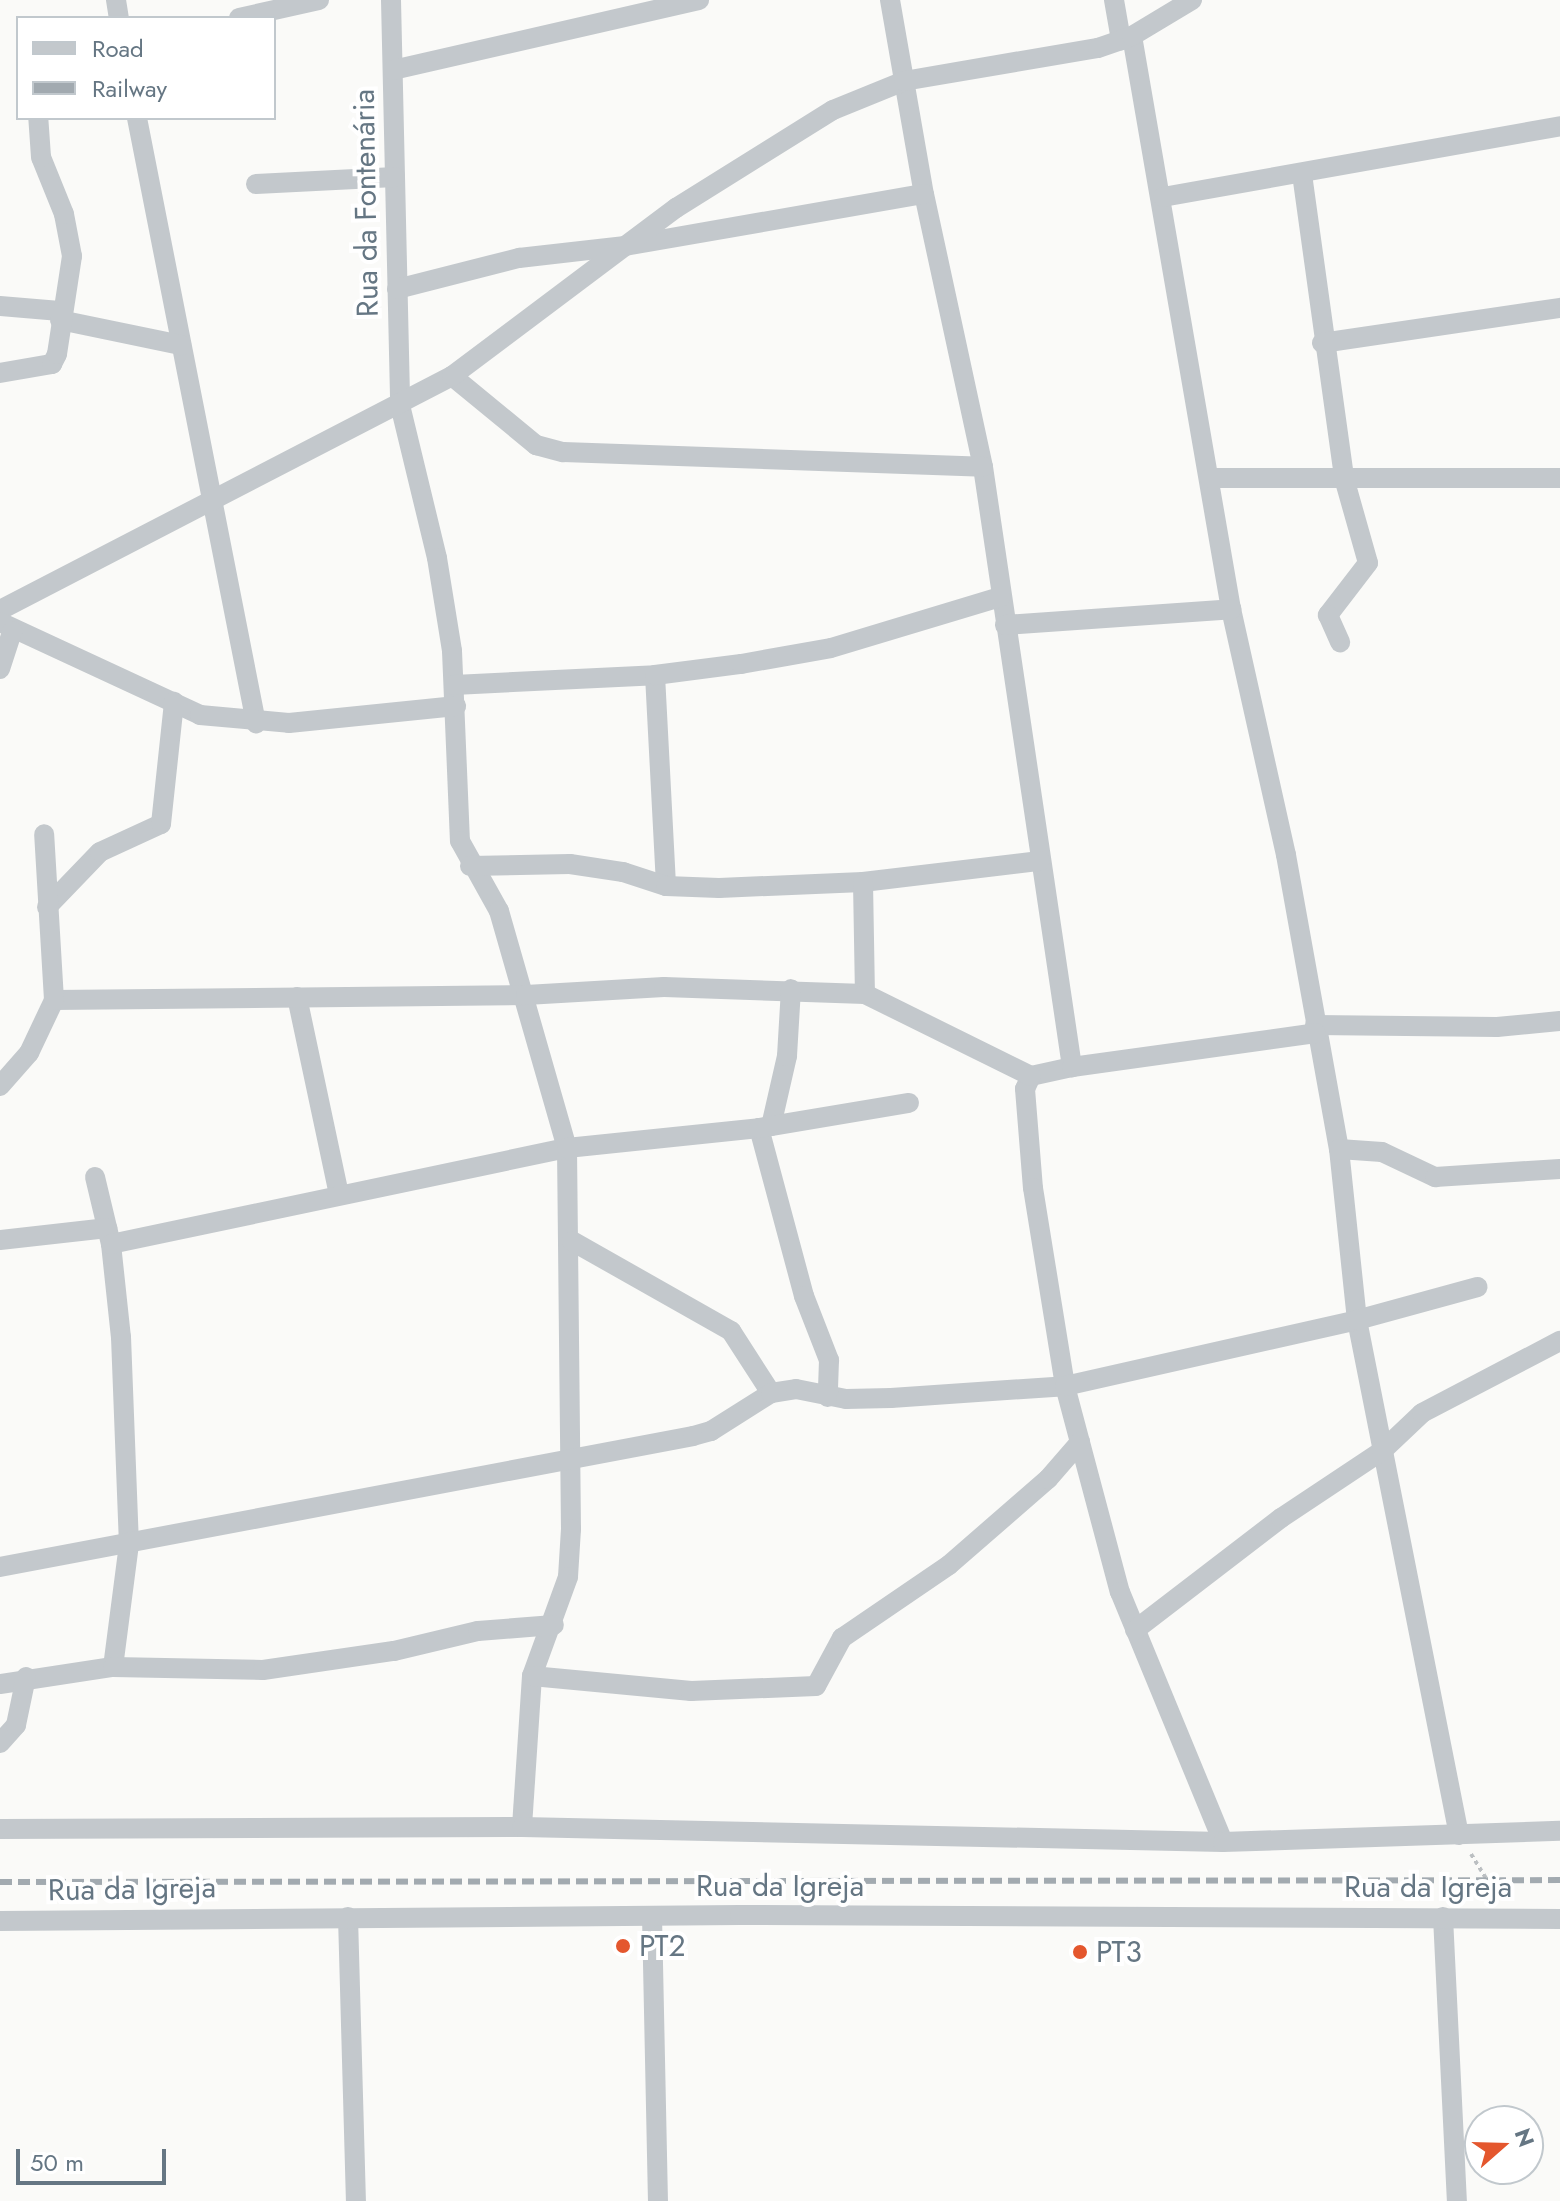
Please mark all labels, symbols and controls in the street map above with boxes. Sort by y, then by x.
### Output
legend [16,16,276,120]
text: Road [92,31,144,66]
text: Railway [92,71,167,106]
street label: Rua da Fontenária [346,89,386,317]
street label: Rua da Igreja [696,1868,864,1904]
street label: Rua da Igreja [1344,1869,1512,1905]
street label: Rua da Igreja [48,1870,216,1908]
place label: PT2 [639,1928,686,1964]
place label: PT3 [1096,1934,1142,1970]
marker: PT2 [614,1937,632,1955]
marker: PT3 [1071,1943,1089,1961]
north arrow [1464,2105,1544,2185]
text: N [1507,2124,1543,2151]
scale bar [20,2133,170,2183]
text: 50 m [30,2145,84,2180]

